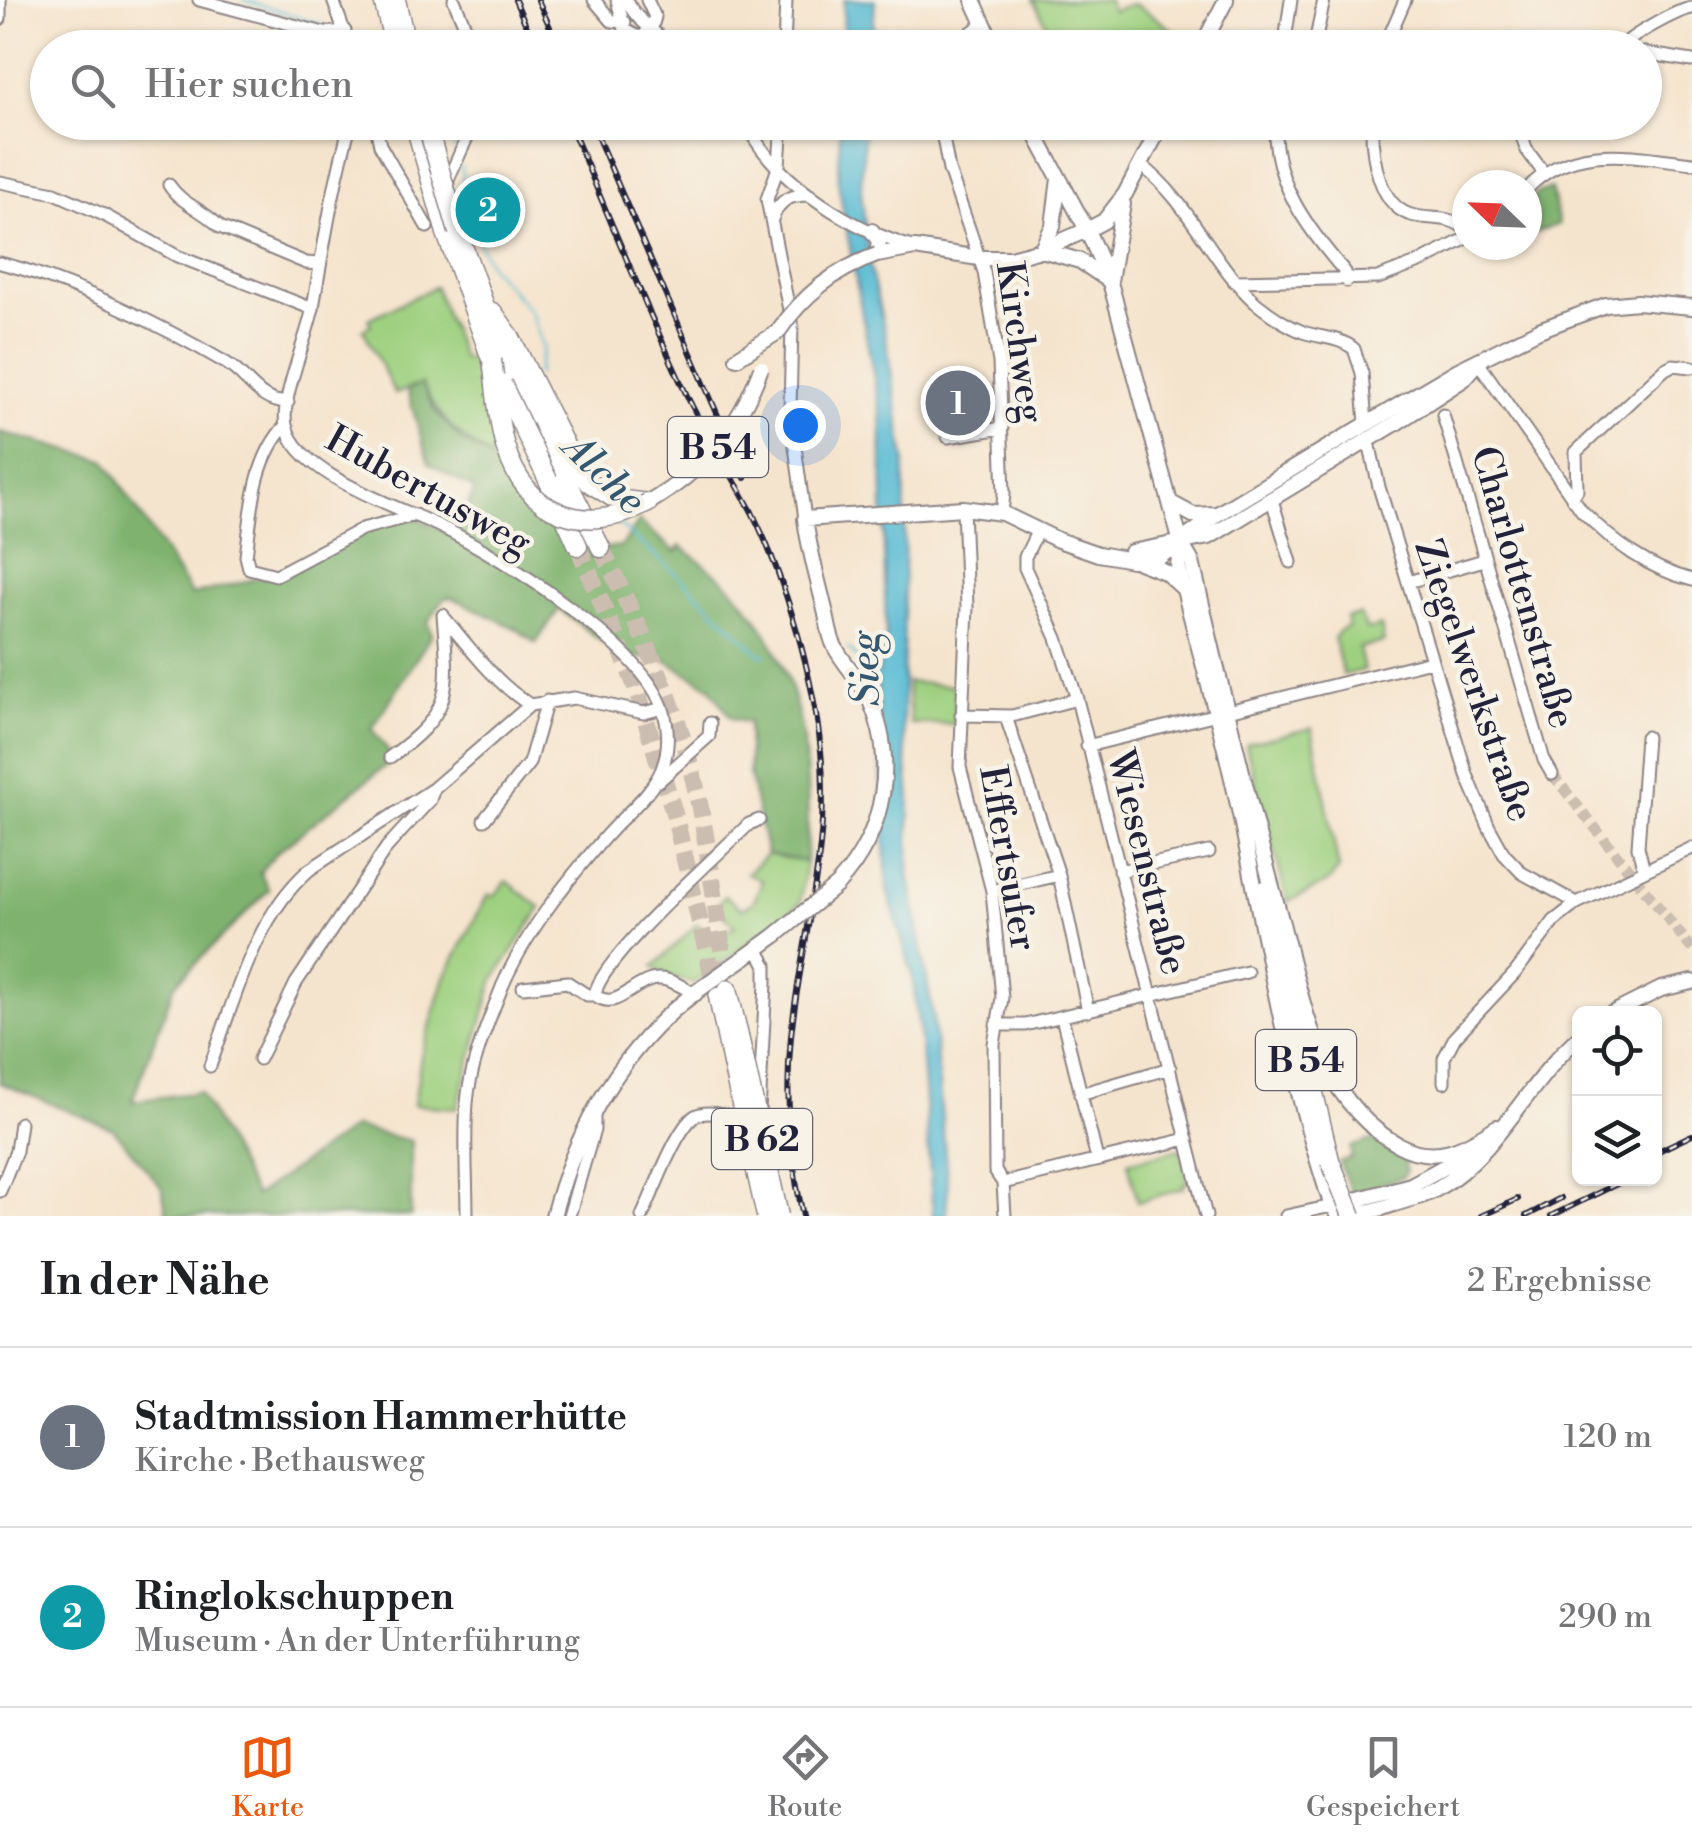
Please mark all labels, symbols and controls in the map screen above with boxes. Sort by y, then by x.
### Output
search box [30,30,1662,140]
icon: search [65,58,120,113]
text: Hier suchen [145,62,353,109]
north arrow [1452,170,1542,260]
pin: 2 [456,172,520,248]
street label: Kirchweg [985,259,1054,426]
pin: 1 [926,366,990,440]
your location [775,400,826,451]
street label: Hubertusweg [317,416,540,567]
road number: B 54 [668,417,768,477]
water label: Alche [549,421,656,526]
street label: Charlottenstraße [1460,441,1585,734]
street label: Ziegelwerkstraße [1403,533,1544,828]
water label: Sieg [840,629,892,707]
street label: Wiesenstraße [1096,744,1197,979]
street label: Effertsufer [968,762,1047,954]
map controls [1572,1006,1662,1186]
button: locate [1572,1006,1662,1096]
road number: B 54 [1256,1030,1356,1090]
button: layers [1572,1096,1662,1186]
road number: B 62 [712,1109,812,1169]
text: In der Nähe [40,1255,270,1308]
text: 2 Ergebnisse [1467,1261,1652,1301]
text: Stadtmission Hammerhütte [135,1394,627,1441]
text: 1 [65,1417,80,1457]
text: 120 m [1563,1417,1652,1457]
text: Kirche · Bethausweg [135,1441,425,1481]
text: Ringlokschuppen [135,1574,454,1621]
text: 2 [62,1597,83,1637]
text: 290 m [1559,1597,1652,1637]
text: Museum · An der Unterführung [135,1621,580,1661]
tab: Karte [232,1730,304,1825]
tab: Route [768,1730,842,1825]
tab: Gespeichert [1306,1730,1460,1825]

